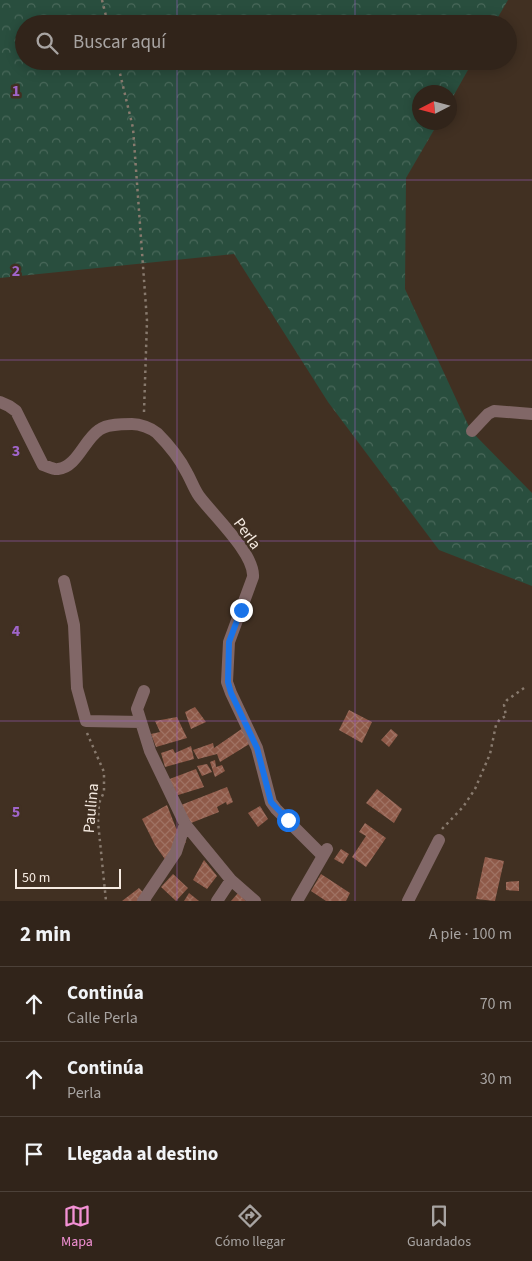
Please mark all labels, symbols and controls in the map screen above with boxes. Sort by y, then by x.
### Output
search box [15,15,517,70]
icon: search [33,29,61,57]
text: Buscar aquí [73,29,166,56]
text: 1 [12,80,20,102]
north arrow [412,85,457,130]
text: 2 [12,260,20,282]
text: 3 [12,440,20,462]
street label: Perla [228,513,266,554]
route end [230,599,253,622]
text: 4 [12,620,21,642]
street label: Paulina [78,782,104,834]
text: 5 [12,801,20,823]
route start [277,809,300,832]
scale bar [15,866,121,889]
text: 50 m [22,868,50,888]
text: 2 min [20,919,71,949]
text: A pie · 100 m [429,923,512,945]
text: Continúa [67,980,144,1007]
icon: ahead [20,990,48,1018]
text: 70 m [480,993,512,1015]
text: Calle Perla [67,1007,138,1029]
text: Continúa [67,1055,144,1082]
icon: ahead [20,1065,48,1093]
text: 30 m [480,1068,512,1090]
text: Perla [67,1082,101,1104]
icon: arrive [20,1140,48,1168]
text: Llegada al destino [67,1141,218,1168]
tab: Mapa [61,1202,93,1252]
tab: Cómo llegar [215,1202,285,1252]
tab: Guardados [407,1202,471,1252]

